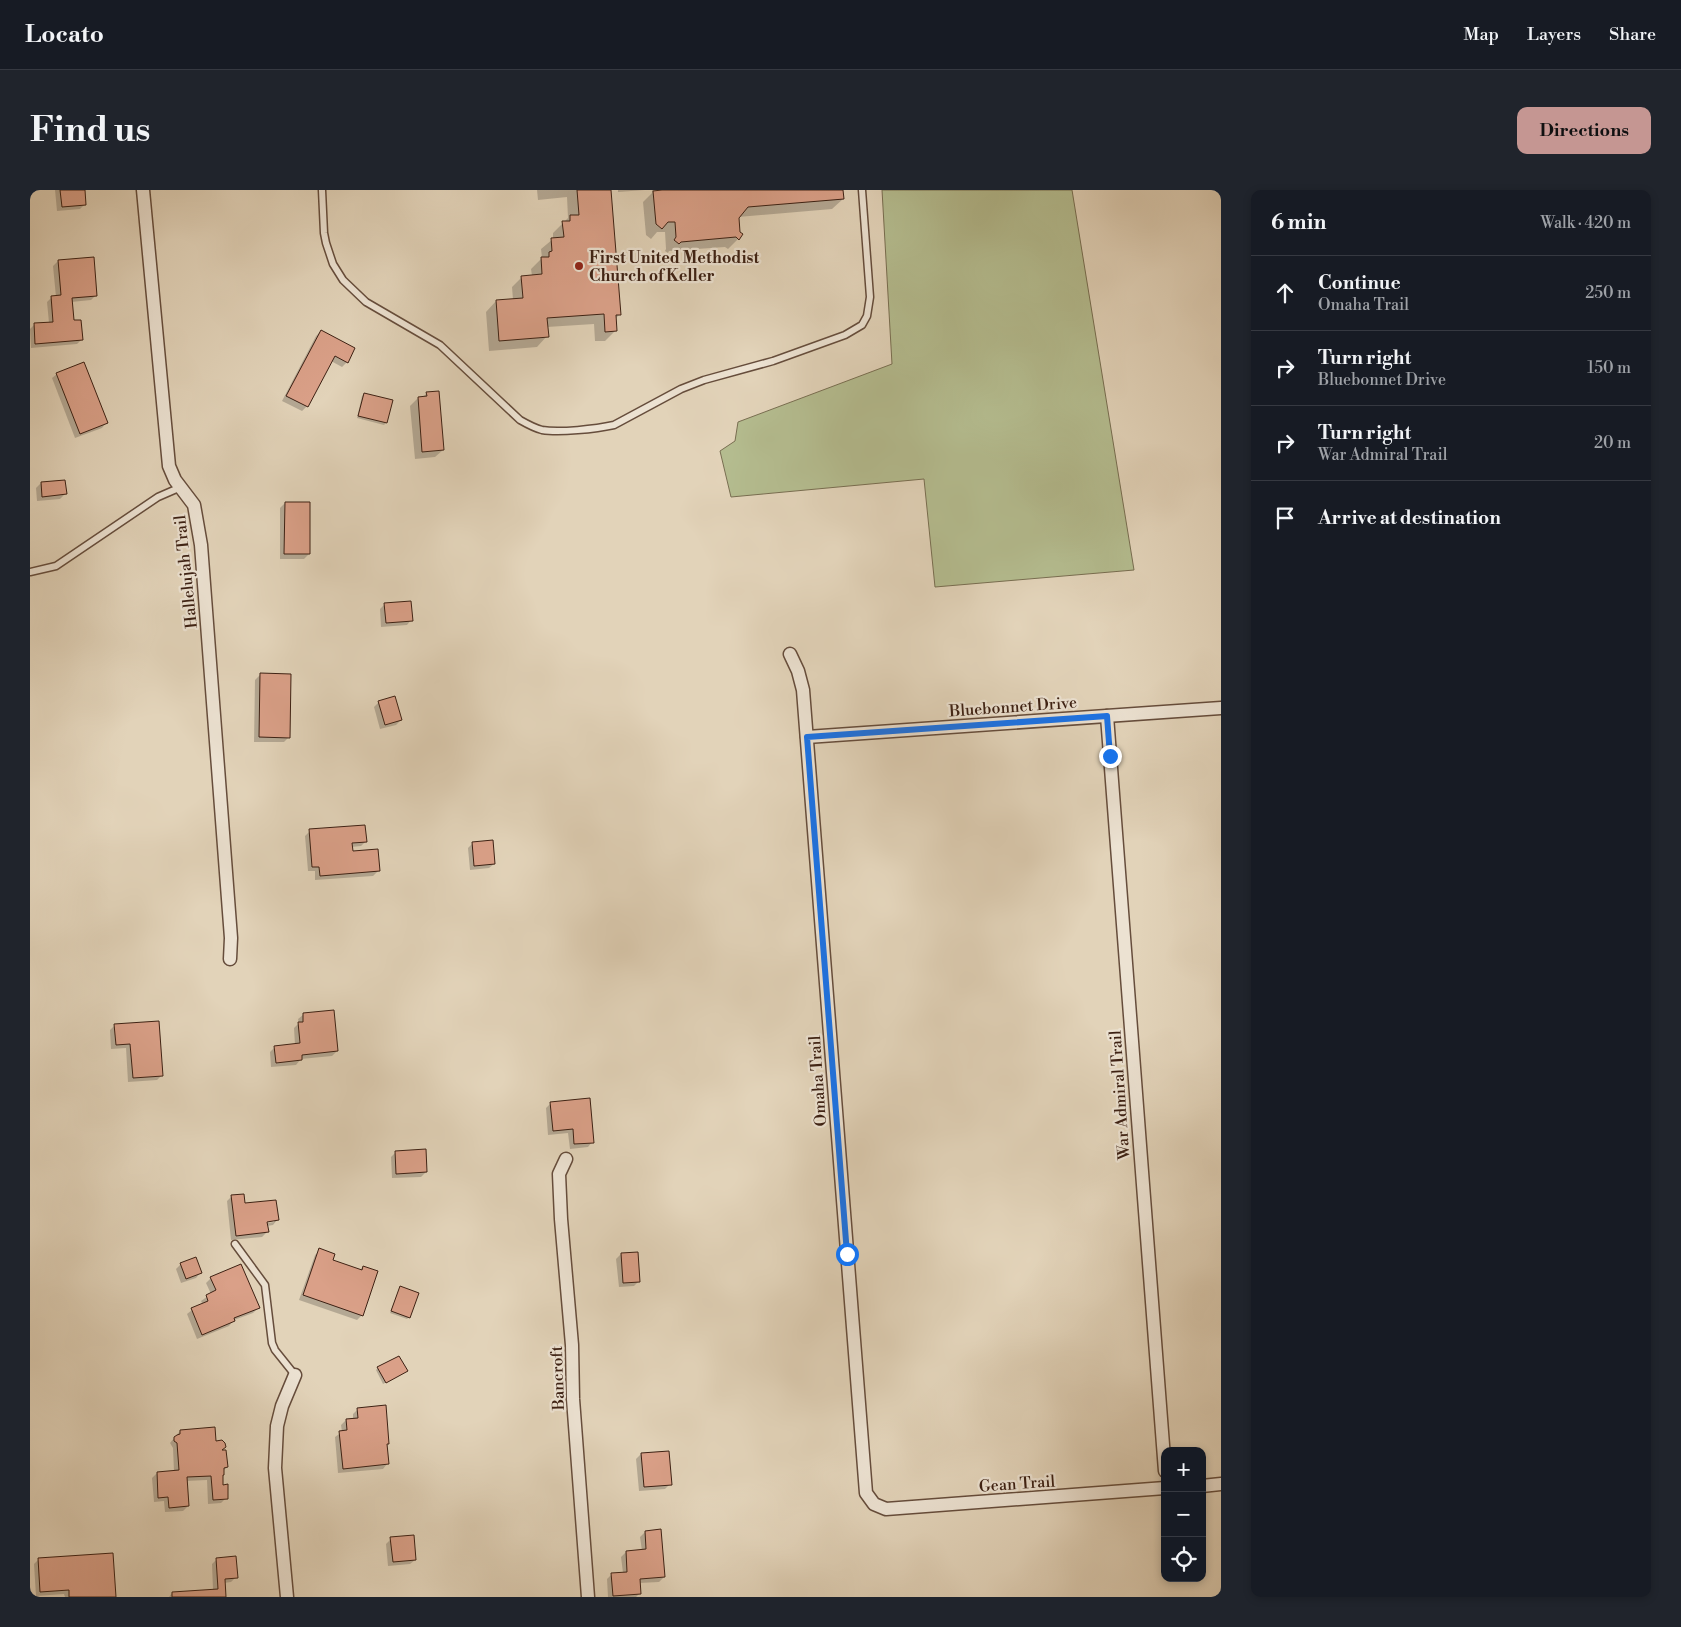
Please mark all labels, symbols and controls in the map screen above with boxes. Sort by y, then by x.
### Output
text: Locato [25,20,104,50]
text: Map [1464,23,1499,46]
text: Layers [1527,23,1581,46]
text: Share [1609,23,1656,46]
button: Directions [1517,107,1651,154]
text: Find us [30,109,150,152]
text: 6 min [1271,210,1326,236]
text: Walk · 420 m [1541,213,1631,233]
place label: First United Methodist Church of Keller [589,248,760,286]
marker: First United Methodist Church of Keller [573,260,585,272]
text: Continue [1318,271,1401,295]
icon: ahead [1271,279,1299,307]
text: 250 m [1585,283,1631,303]
text: Omaha Trail [1318,295,1409,315]
text: Turn right [1318,346,1411,370]
icon: right [1271,354,1299,382]
text: 150 m [1587,358,1631,378]
text: Bluebonnet Drive [1318,370,1446,390]
text: Turn right [1318,421,1411,445]
icon: right [1271,429,1299,457]
text: 20 m [1594,433,1631,453]
text: War Admiral Trail [1318,445,1447,465]
icon: arrive [1271,504,1299,532]
text: Arrive at destination [1318,506,1501,530]
street label: Hallelujah Trail [170,514,202,630]
street label: Bluebonnet Drive [947,693,1078,722]
route end [1099,745,1122,768]
street label: War Admiral Trail [1105,1029,1135,1161]
street label: Omaha Trail [805,1035,831,1127]
route start [836,1243,859,1266]
street label: Bancroft [547,1345,569,1412]
map controls [1161,1447,1206,1582]
button: + [1161,1447,1206,1492]
street label: Gean Trail [978,1471,1056,1497]
button: − [1161,1492,1206,1537]
button: locate [1161,1537,1206,1582]

